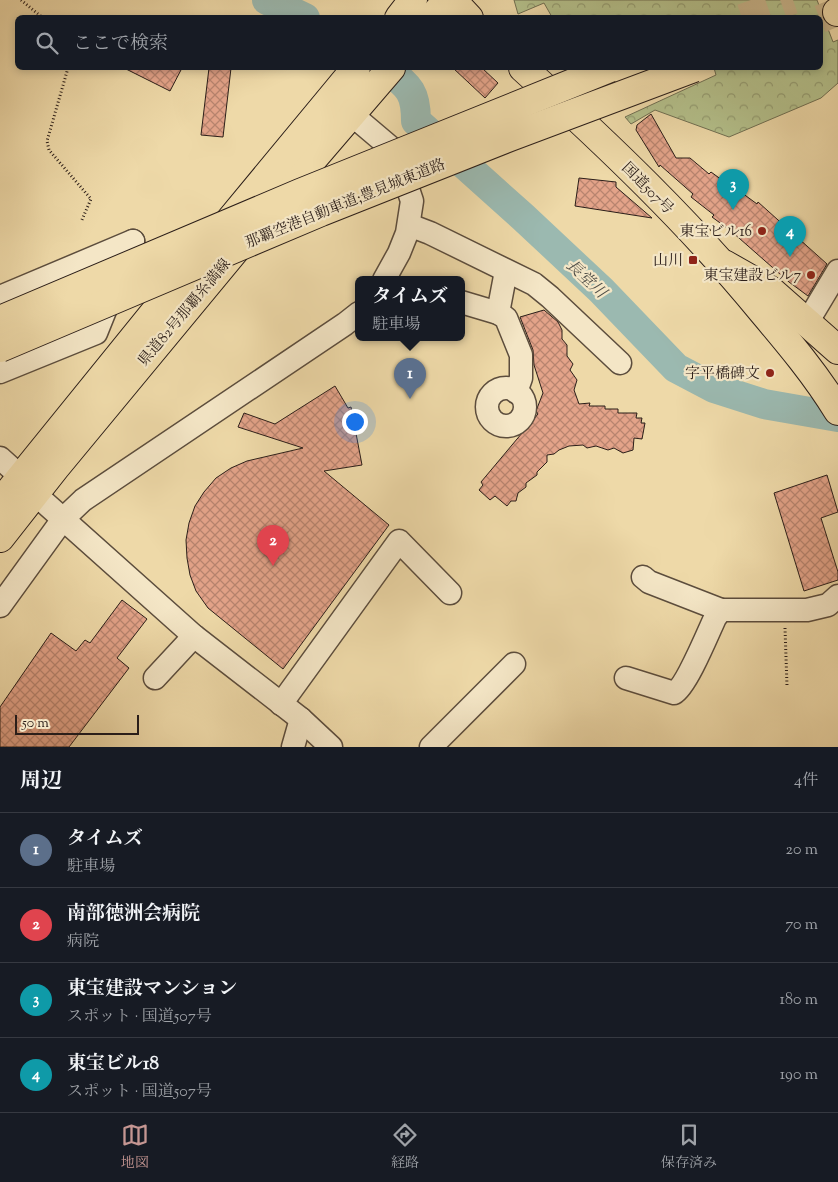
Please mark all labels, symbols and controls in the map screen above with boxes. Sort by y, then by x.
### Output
search box [15,15,823,70]
icon: search [33,29,61,57]
text: ここで検索 [73,31,168,58]
street label: 那覇空港自動車道;豊見城東道路 [242,155,449,254]
street label: 国道507号 [616,158,678,220]
pin: 3 [717,169,749,210]
pin: 4 [774,216,806,257]
place label: 東宝ビル16 [679,222,752,243]
marker: 東宝ビル16 [756,225,768,237]
place label: 山川 [653,251,683,272]
marker: 山川 [687,254,699,266]
street label: 県道82号那覇糸満線 [134,255,236,371]
water label: 長堂川 [560,255,612,306]
place label: 東宝建設ビル7 [703,266,801,287]
marker: 東宝建設ビル7 [805,269,817,281]
popup [355,276,465,341]
text: タイムズ [372,284,448,311]
text: 駐車場 [372,314,420,337]
pin: 1 [394,358,426,399]
place label: 字平橋碑文 [685,364,760,385]
marker: 字平橋碑文 [764,367,776,379]
your location [342,409,368,435]
pin: 2 [257,525,289,566]
scale bar [15,712,139,735]
text: 50 m [22,714,49,734]
text: 周辺 [20,767,62,797]
text: 4件 [794,770,818,793]
text: タイムズ [67,826,143,853]
text: 1 [33,839,39,862]
text: 20 m [785,839,818,862]
text: 駐車場 [67,856,115,879]
text: 南部徳洲会病院 [67,901,200,928]
text: 2 [32,914,40,937]
text: 70 m [785,914,818,937]
text: 病院 [67,931,99,954]
text: 東宝建設マンション [67,976,237,1003]
text: 3 [33,989,39,1012]
text: 180 m [779,989,818,1012]
text: スポット · 国道507号 [67,1006,212,1029]
text: 東宝ビル18 [67,1051,159,1078]
text: 4 [32,1064,40,1087]
text: 190 m [780,1064,818,1087]
text: スポット · 国道507号 [67,1081,212,1104]
tab: 地図 [121,1121,149,1174]
tab: 経路 [391,1121,419,1174]
tab: 保存済み [661,1121,717,1174]

